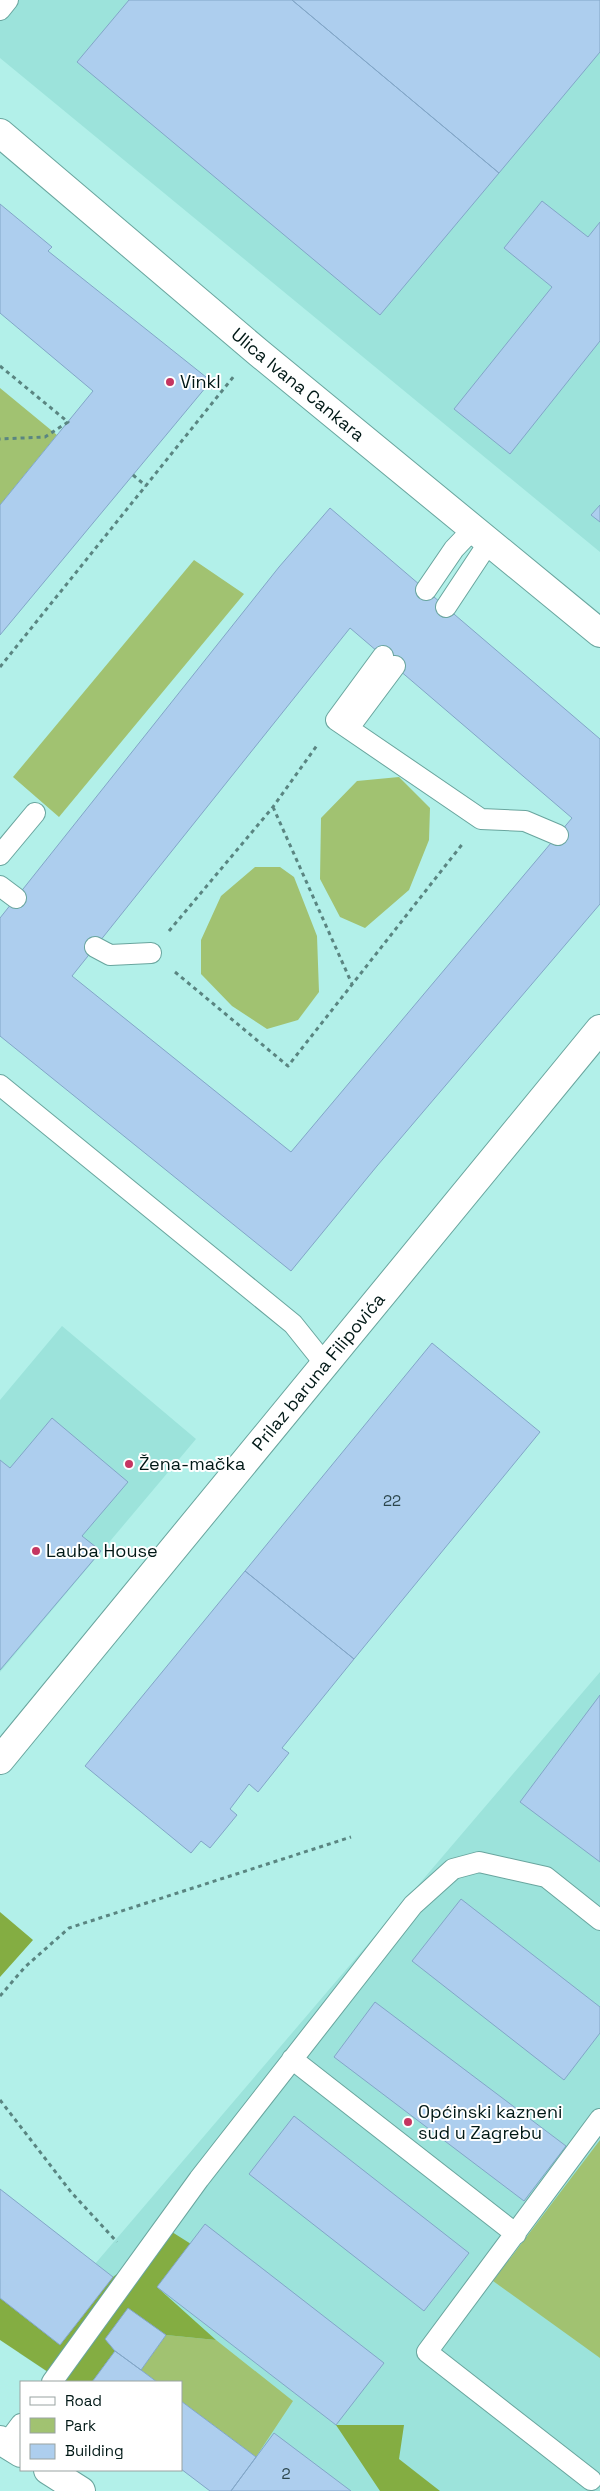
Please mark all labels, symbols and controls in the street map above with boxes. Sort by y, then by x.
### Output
street label: Ulica Ivana Cankara [227,322,370,446]
place label: Vinkl [180,370,221,393]
marker: Vinkl [164,376,176,388]
street label: Prilaz baruna Filipovića [247,1288,390,1455]
place label: Žena-mačka [139,1452,245,1475]
marker: Žena-mačka [123,1458,135,1470]
house number: 22 [383,1491,401,1510]
place label: Lauba House [46,1539,158,1562]
marker: Lauba House [30,1545,42,1557]
place label: Općinski kazneni sud u Zagrebu [418,2100,562,2144]
marker: Općinski kazneni sud u Zagrebu [402,2116,414,2128]
legend [20,2381,182,2471]
text: Road [65,2391,102,2410]
text: Park [65,2416,96,2435]
text: Building [65,2441,124,2460]
house number: 2 [281,2464,291,2483]

